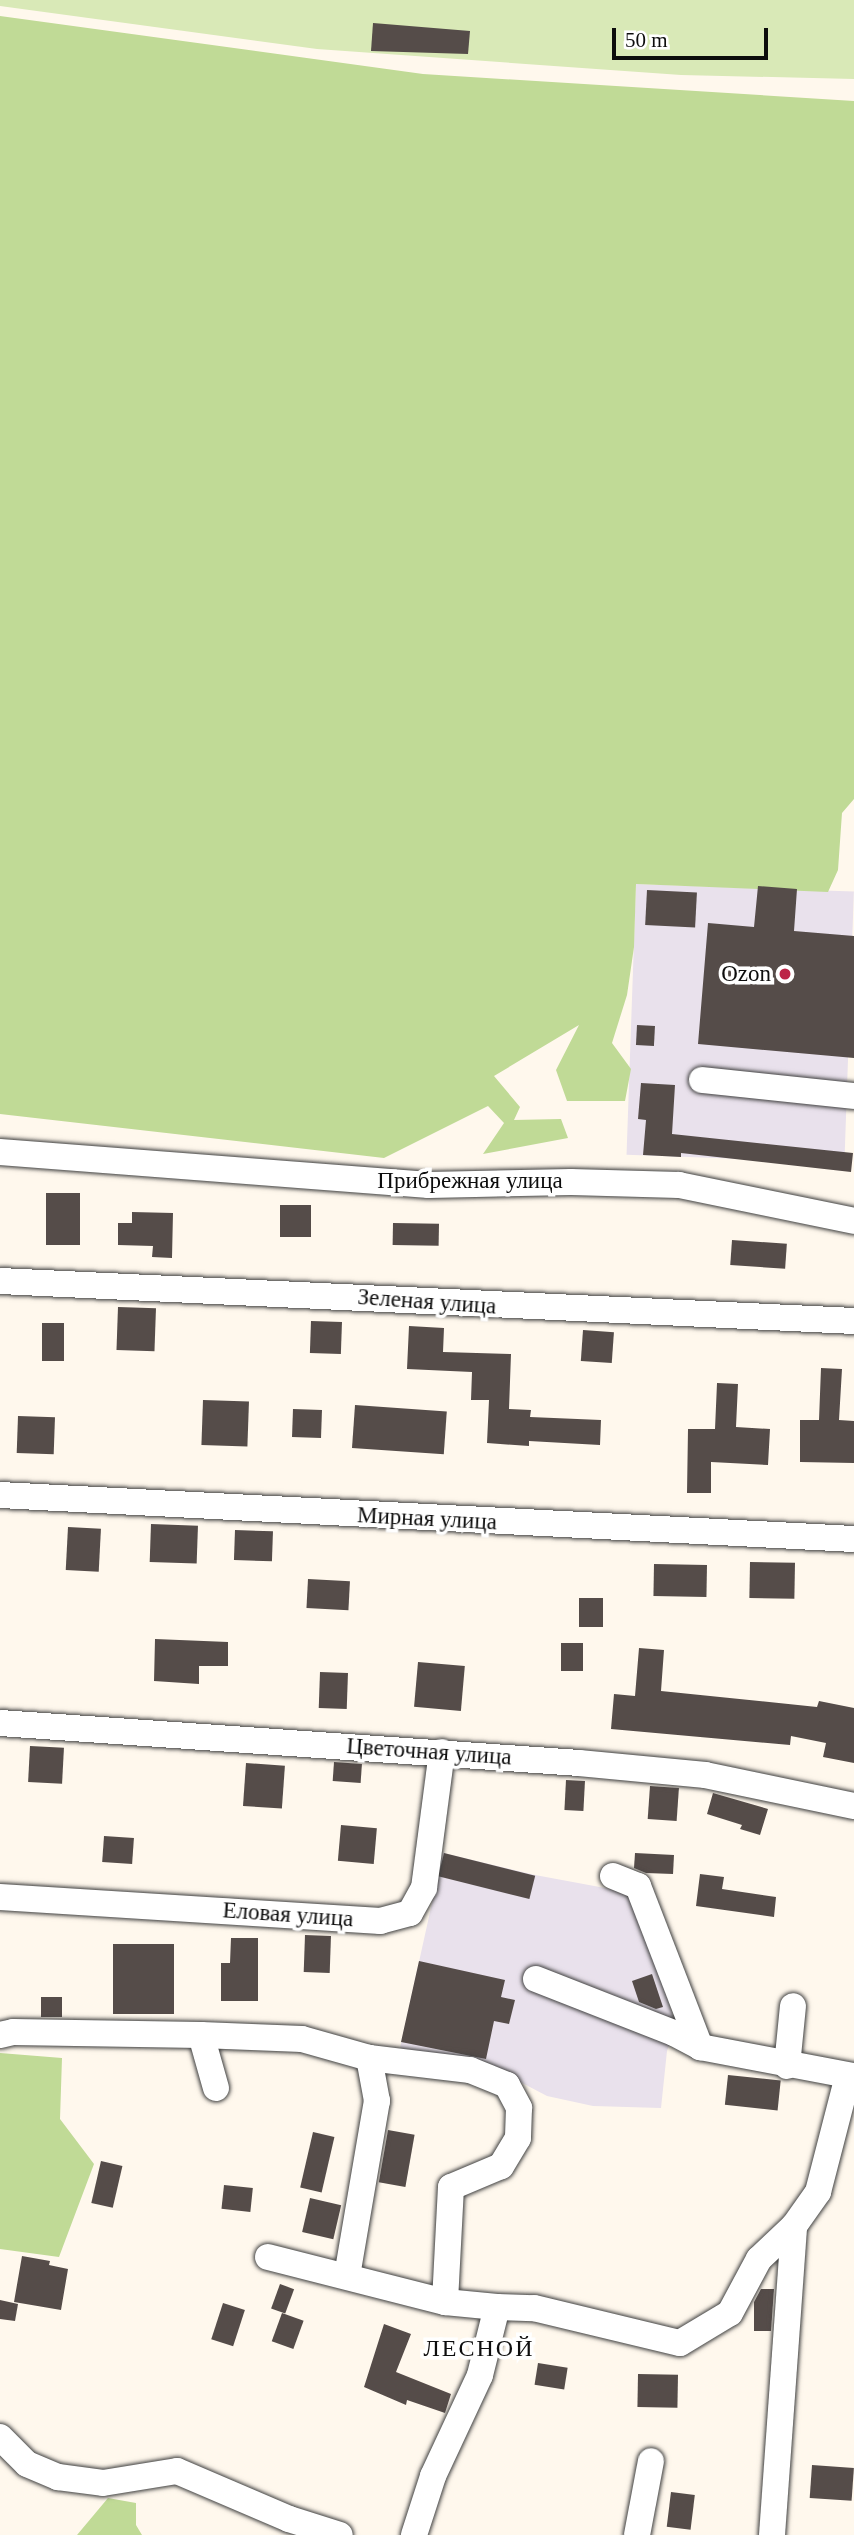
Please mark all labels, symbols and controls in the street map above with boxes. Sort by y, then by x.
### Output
scale bar [616,14,772,58]
text: 50 m [625,28,668,52]
place label: Ozon [721,960,771,988]
marker: Ozon [777,966,793,982]
street label: Прибрежная улица [377,1167,563,1195]
street label: Зеленая улица [357,1283,497,1321]
street label: Мирная улица [356,1502,498,1536]
street label: Цветочная улица [346,1732,512,1772]
street label: Еловая улица [222,1897,354,1933]
district label: ЛЕСНОЙ [424,2335,534,2363]

